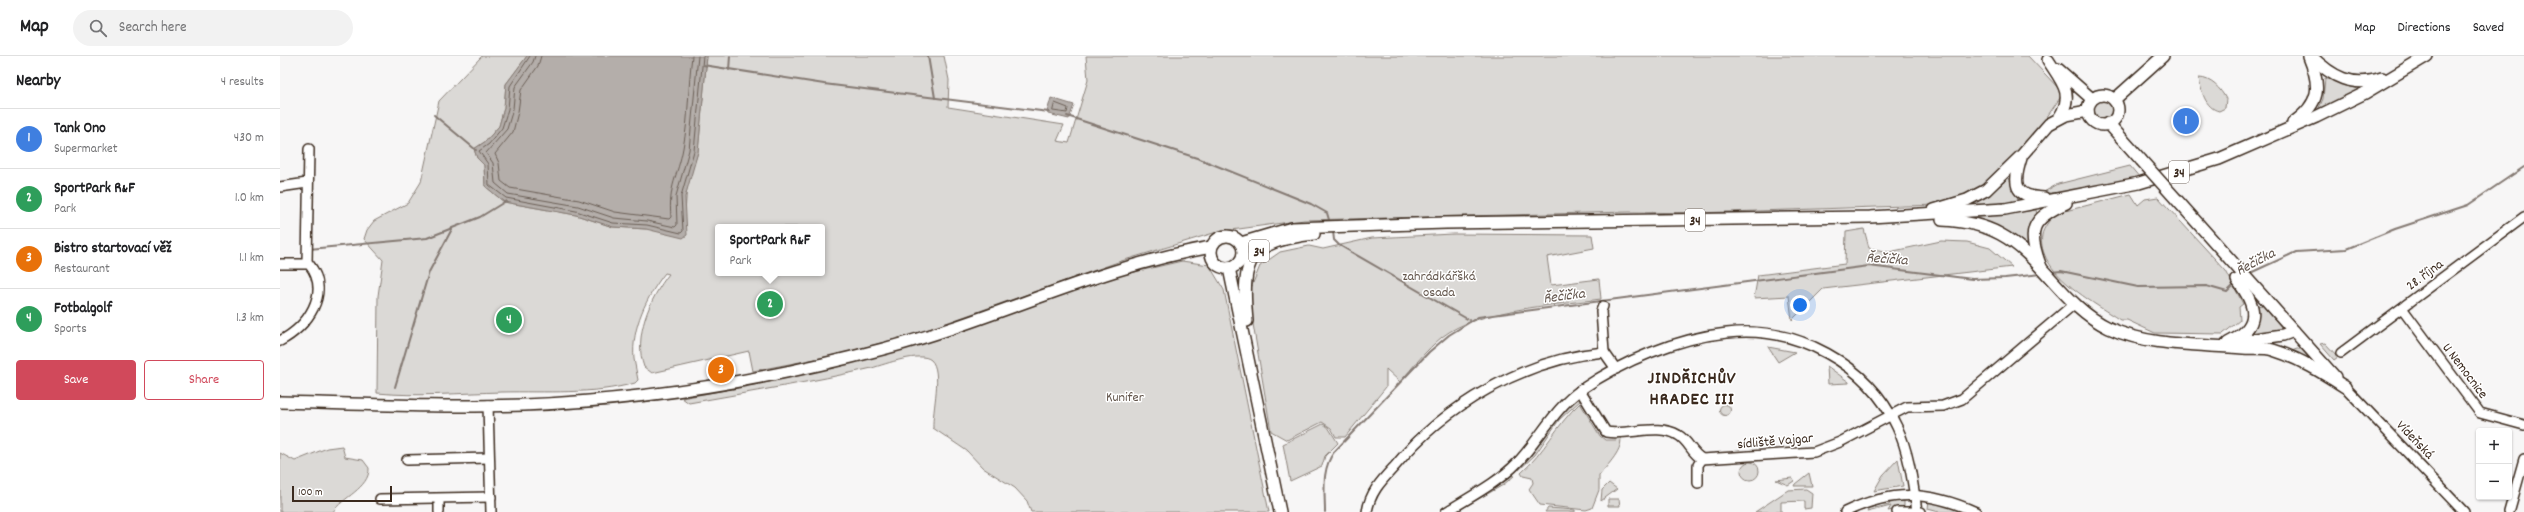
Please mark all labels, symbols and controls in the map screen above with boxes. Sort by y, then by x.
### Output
search box [73,10,353,46]
text: Map [20,14,49,41]
icon: search [87,17,109,39]
text: Search here [119,17,187,39]
text: Map [2354,18,2376,38]
text: Directions [2398,18,2451,38]
text: Saved [2473,18,2504,38]
text: Nearby [16,70,60,94]
text: 4 results [221,73,264,92]
pin: 1 [2173,106,2199,136]
text: Tank Ono [54,118,106,140]
text: 1 [28,129,30,148]
text: 430 m [234,129,264,148]
text: Supermarket [54,140,118,159]
road number: 34 [2169,161,2189,183]
text: SportPark R&F [54,178,135,200]
text: 2 [26,189,32,208]
text: 1.0 km [235,189,264,208]
text: Park [54,200,76,219]
road number: 34 [1685,209,1705,231]
popup [715,224,825,276]
text: SportPark R&F [730,230,810,252]
text: Bistro startovací věž [54,238,171,260]
road number: 34 [1249,240,1269,262]
water label: Řečička [2232,243,2280,282]
water label: Řečička [1865,248,1909,272]
text: 3 [26,249,32,268]
text: 1.1 km [239,249,264,268]
text: Park [730,252,752,271]
street label: 28. října [2403,255,2448,296]
text: Restaurant [54,260,110,279]
park label: zahrádkářšká osada [1402,267,1476,303]
water label: Řečička [1542,283,1587,310]
pin: 2 [757,289,783,319]
your location [1790,295,1810,315]
text: Fotbalgolf [54,298,112,320]
pin: 4 [496,305,522,335]
text: 4 [26,309,32,328]
text: 1.3 km [236,309,264,328]
text: Sports [54,320,87,339]
street label: U Nemocnice [2437,339,2492,403]
pin: 3 [708,355,734,385]
button: Save [16,360,136,400]
button: Share [144,360,264,400]
district label: JINDŘICHŮV HRADEC III [1647,367,1737,413]
park label: Kunifer [1106,388,1145,408]
street label: Vídeňská [2391,416,2438,464]
map controls [2476,428,2512,500]
button: + [2476,428,2512,464]
street label: sídliště Vajgar [1736,429,1815,455]
button: − [2476,464,2512,500]
scale bar [292,484,392,503]
text: 100 m [298,485,322,501]

